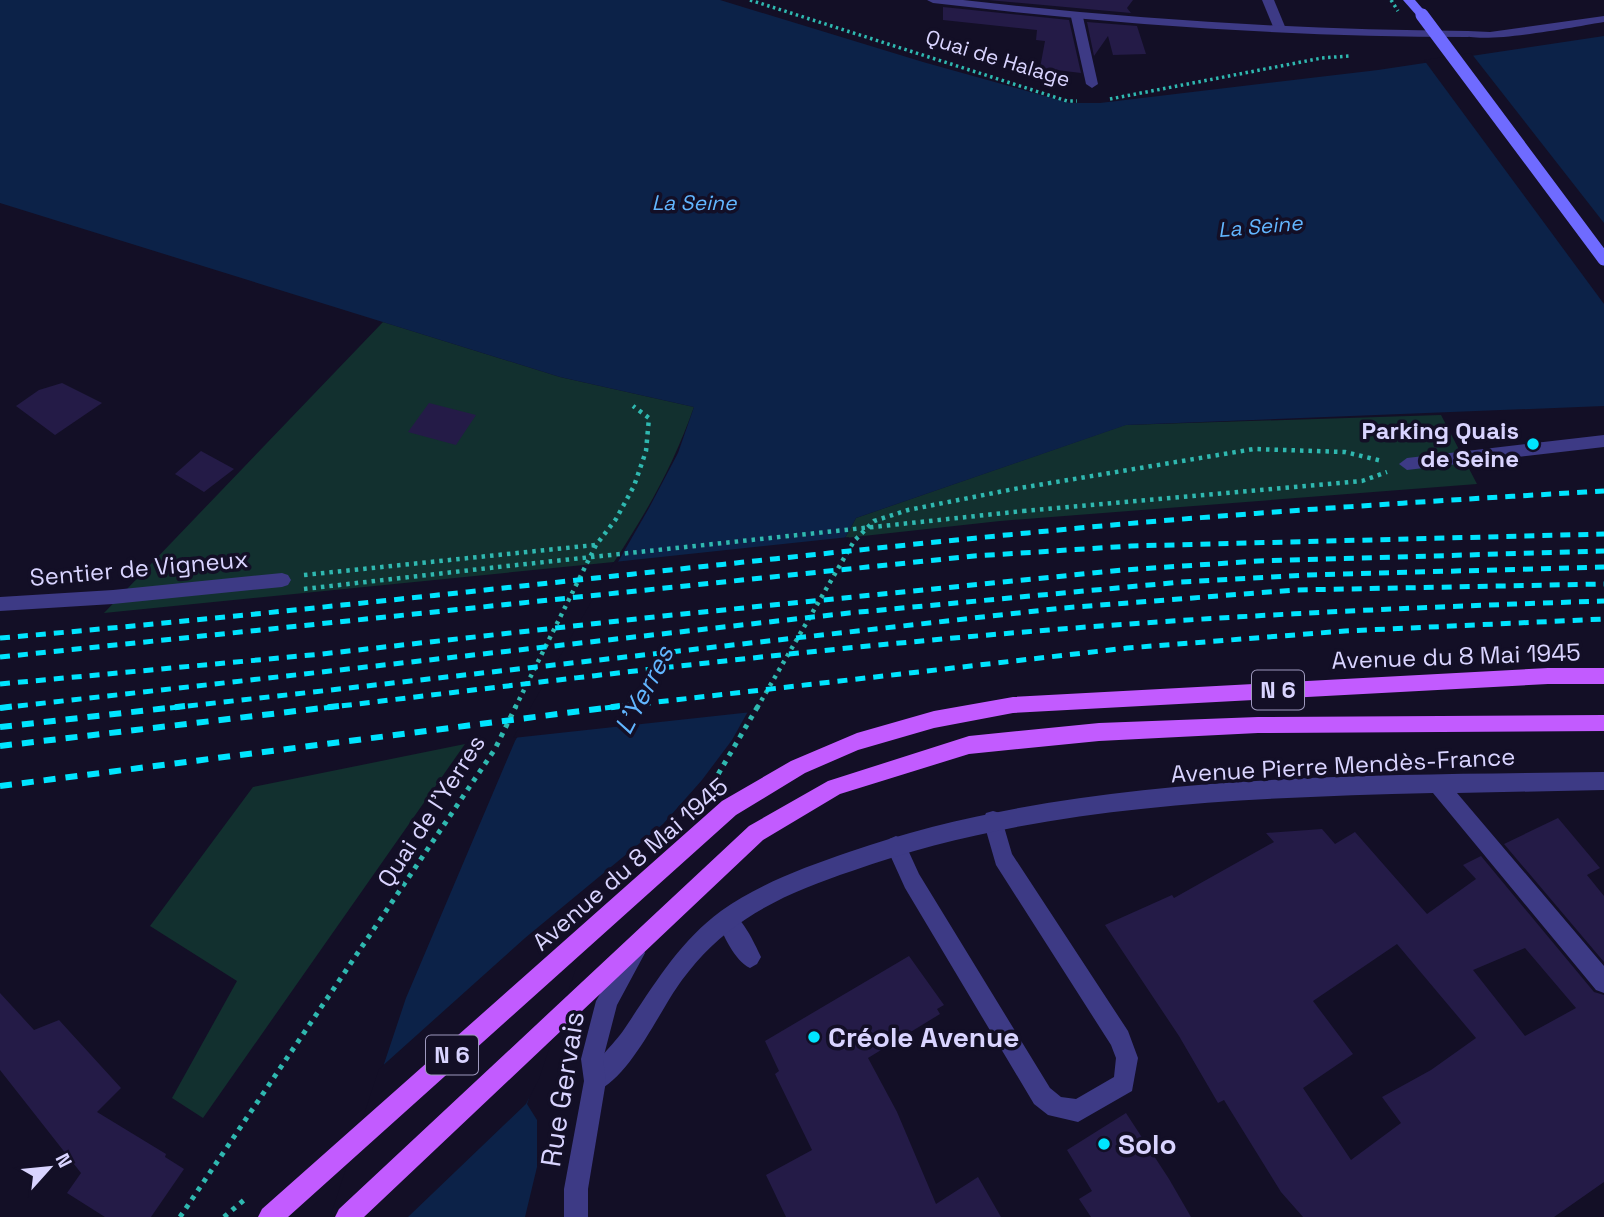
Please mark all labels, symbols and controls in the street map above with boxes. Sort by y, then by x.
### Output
street label: Quai de Halage [923,23,1073,93]
water label: La Seine [652,189,738,216]
water label: La Seine [1217,209,1305,243]
place label: Parking Quais de Seine [1361,415,1519,474]
marker: Parking Quais de Seine [1525,436,1541,452]
street label: Sentier de Vigneux [28,543,250,593]
street label: Avenue du 8 Mai 1945 [1331,636,1581,676]
water label: L'Yerres [607,639,682,740]
road number: N 6 [1252,670,1304,710]
street label: Quai de l'Yerres [370,729,492,893]
street label: Avenue Pierre Mendès-France [1170,740,1516,790]
street label: Avenue du 8 Mai 1945 [526,771,734,957]
street label: Rue Gervais [532,1009,592,1169]
place label: Créole Avenue [828,1019,1019,1055]
marker: Créole Avenue [806,1029,822,1045]
road number: N 6 [426,1036,478,1074]
place label: Solo [1118,1126,1177,1162]
north arrow [14,1133,84,1203]
marker: Solo [1096,1136,1112,1152]
text: N [50,1149,78,1172]

